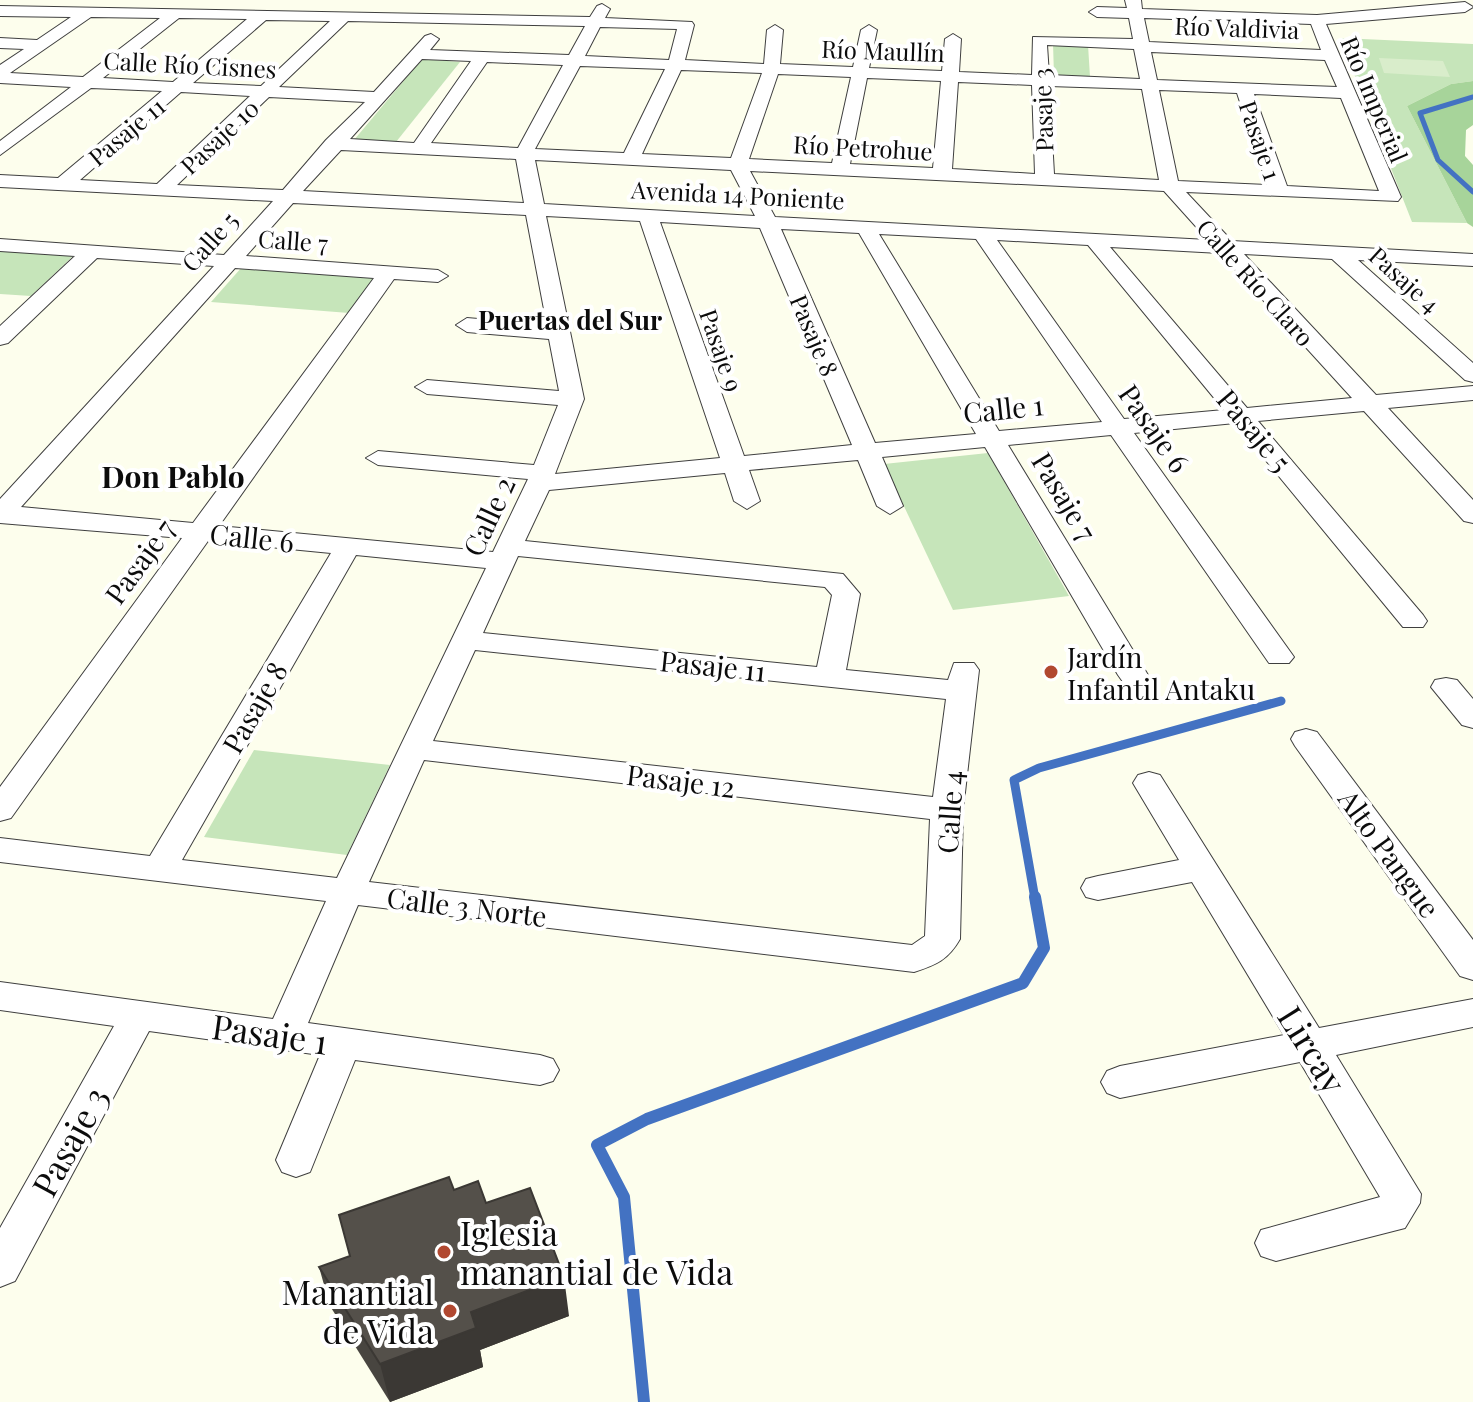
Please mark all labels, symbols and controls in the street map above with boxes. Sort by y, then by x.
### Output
street label: Río Valdivia [1174,9,1300,45]
street label: Río Imperial [1334,31,1416,167]
street label: Río Maullín [821,32,945,68]
street label: Calle Río Cisnes [103,43,277,85]
street label: Pasaje 3 [1025,68,1059,152]
street label: Pasaje 11 [81,89,171,172]
street label: Pasaje 10 [173,91,265,181]
street label: Pasaje 1 [1233,96,1289,184]
street label: Río Petrohue [793,127,933,167]
street label: Avenida 14 Poniente [629,172,846,216]
street label: Calle 5 [174,204,244,278]
street label: Calle Río Claro [1190,212,1322,352]
street label: Calle 7 [257,222,329,258]
street label: Pasaje 4 [1363,239,1447,319]
street label: Pasaje 8 [784,289,846,381]
district label: Puertas del Sur [478,302,662,337]
street label: Pasaje 9 [693,304,751,396]
street label: Pasaje 6 [1111,377,1199,479]
street label: Pasaje 5 [1210,381,1300,479]
street label: Calle 1 [961,385,1045,431]
street label: Pasaje 7 [1024,445,1106,547]
district label: Don Pablo [101,456,245,496]
street label: Calle 2 [454,470,522,562]
street label: Pasaje 7 [96,511,183,611]
street label: Calle 6 [208,514,296,560]
place label: Jardín Infantil Antaku [1066,638,1255,707]
street label: Pasaje 11 [658,641,768,689]
street label: Pasaje 8 [213,655,295,759]
marker: Jardín Infantil Antaku [1042,663,1060,681]
street label: Pasaje 12 [625,755,737,805]
street label: Calle 4 [928,769,970,855]
street label: Alto Pangue [1330,781,1449,924]
street label: Calle 3 Norte [385,878,549,934]
street label: Lircay [1268,997,1358,1101]
street label: Pasaje 1 [209,1002,331,1064]
street label: Pasaje 3 [20,1078,118,1204]
place label: Iglesia manantial de Vida [460,1209,733,1294]
marker: Iglesia manantial de Vida [435,1243,453,1261]
place label: Manantial de Vida [281,1268,434,1353]
marker: Manantial de Vida [441,1302,459,1320]

